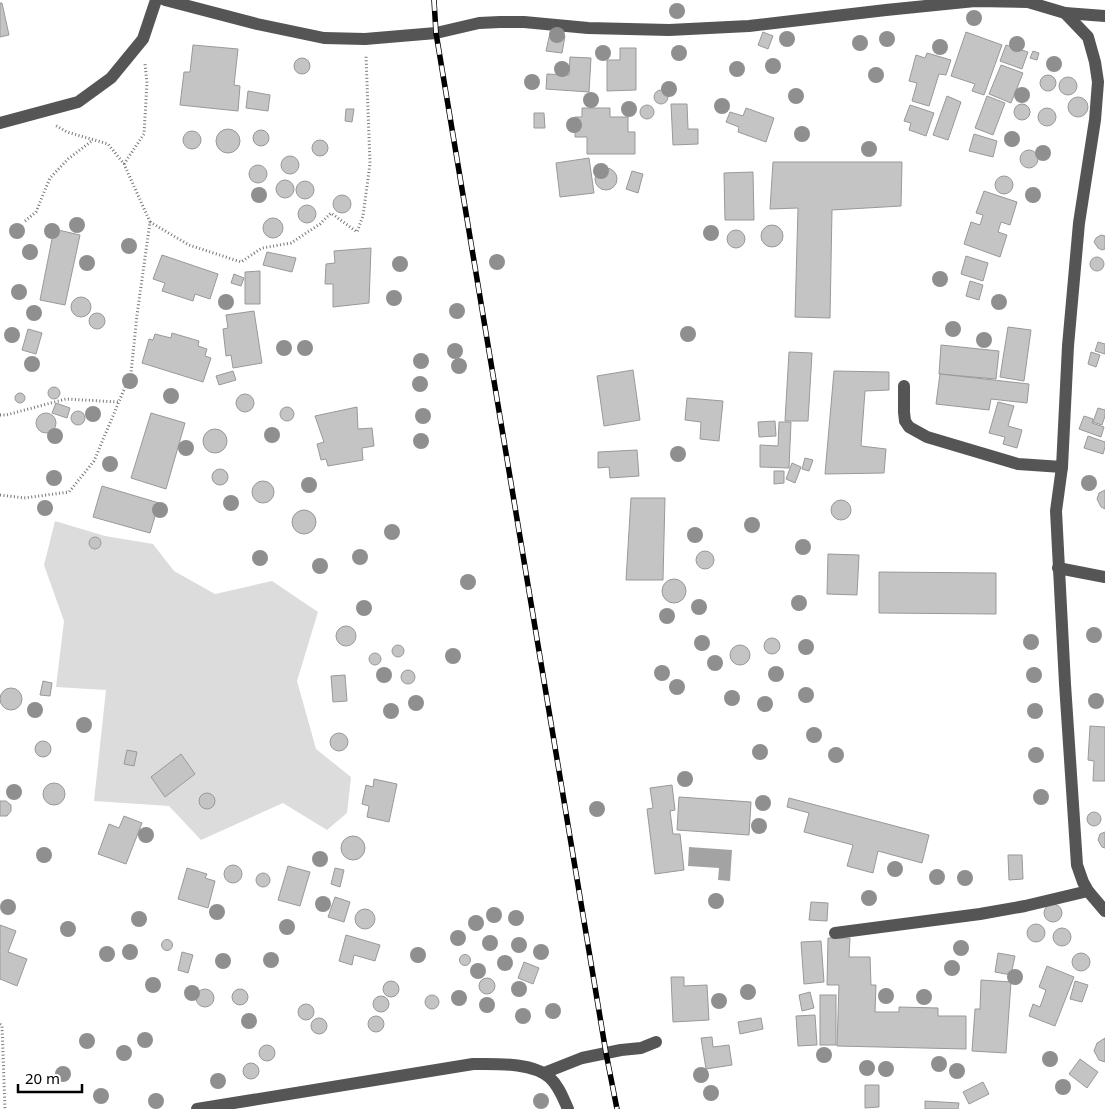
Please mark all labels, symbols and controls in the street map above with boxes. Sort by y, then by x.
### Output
scale bar [18,1062,81,1094]
text: 20 m [25,1068,60,1088]

